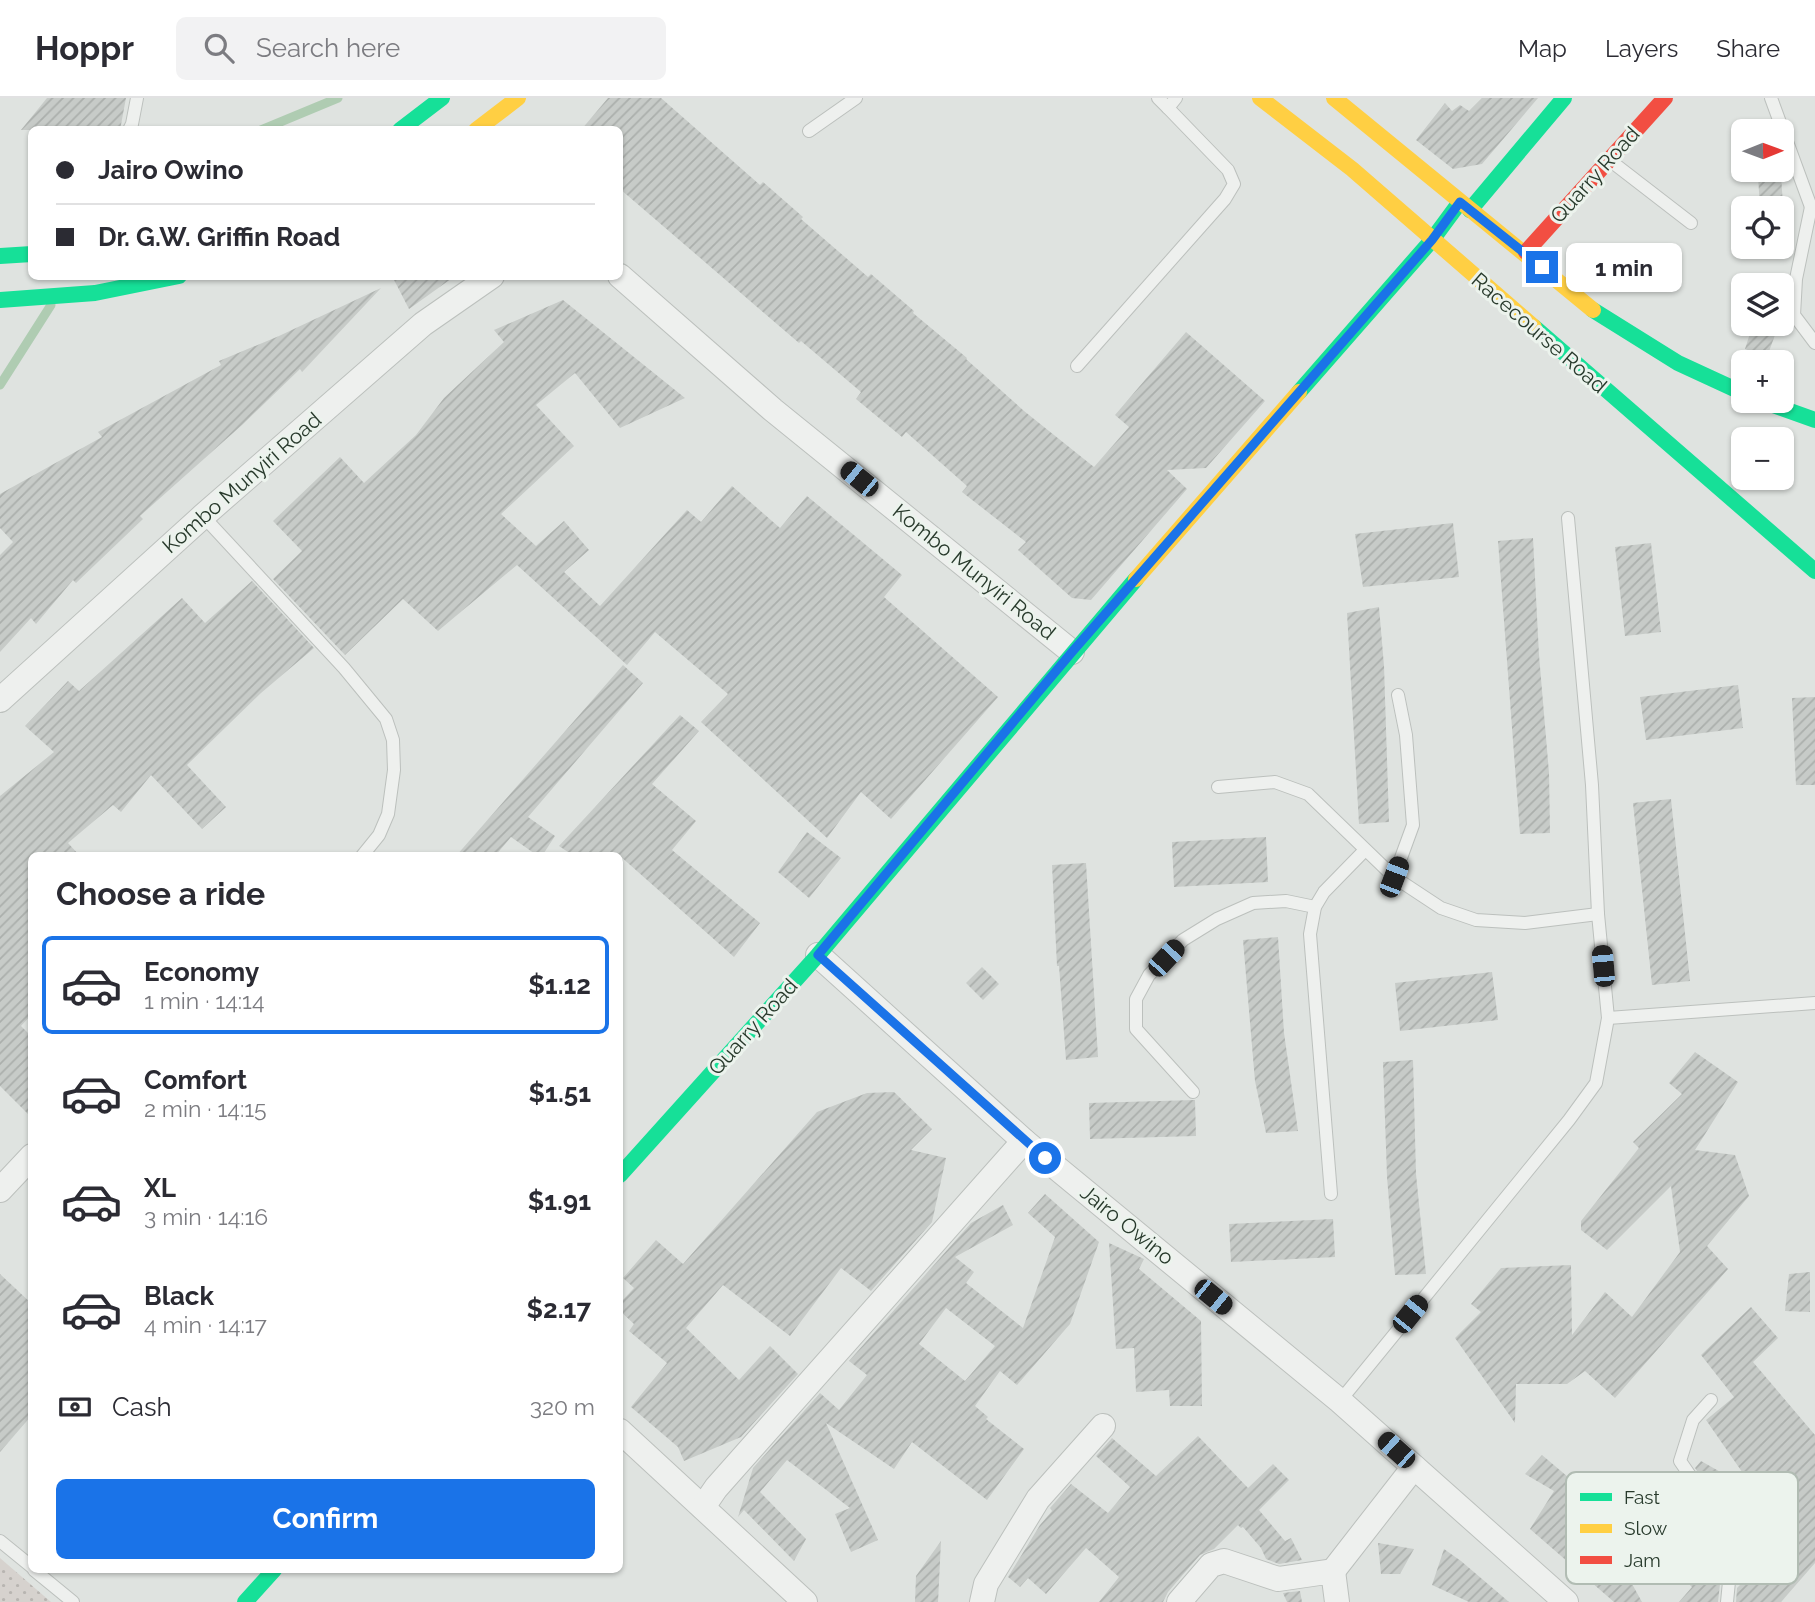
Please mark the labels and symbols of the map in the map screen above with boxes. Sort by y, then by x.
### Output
north arrow [1731,119,1794,182]
street label: Quarry Road [1545,121,1644,228]
callout: 1 min [1566,242,1682,292]
route end [1526,251,1558,283]
street label: Racecourse Road [1467,267,1612,398]
street label: Kombo Munyiri Road [157,407,326,558]
car [837,458,882,500]
street label: Kombo Munyiri Road [888,498,1061,645]
car [1377,854,1412,900]
car [1144,935,1189,981]
car [1591,944,1616,988]
street label: Quarry Road [703,973,802,1080]
route start [1029,1142,1061,1174]
street label: Jairo Owino [1076,1179,1179,1270]
car [1191,1276,1236,1318]
car [1389,1291,1432,1337]
car [1374,1428,1419,1472]
legend [1566,1472,1798,1584]
text: Fast [1624,1486,1660,1508]
text: Slow [1624,1517,1668,1539]
text: Jam [1624,1549,1661,1571]

